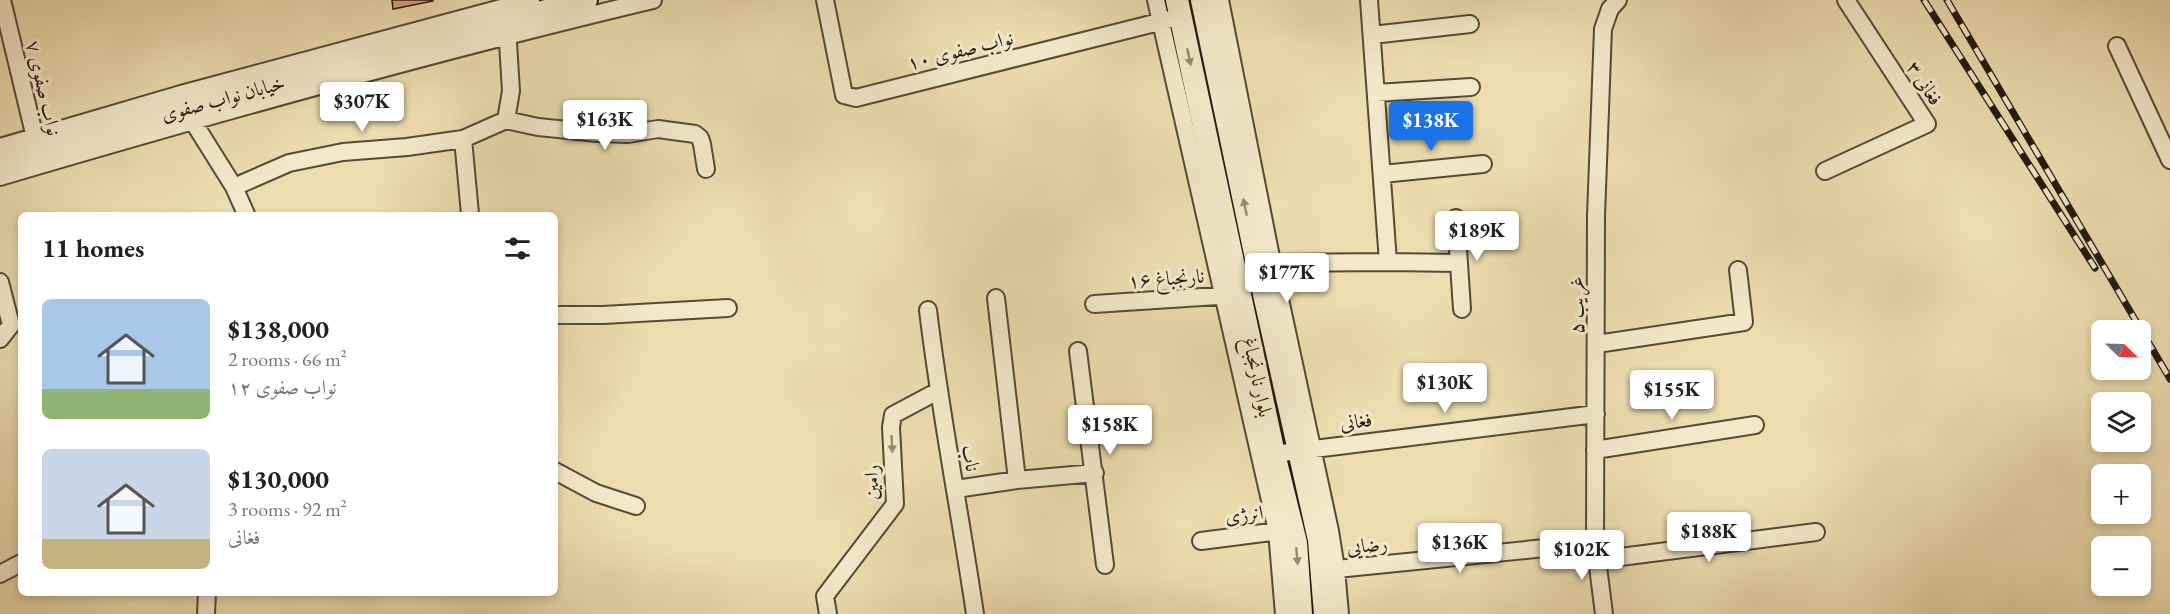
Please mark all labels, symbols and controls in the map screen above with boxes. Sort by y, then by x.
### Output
street label: نواب صفوی ۱۰ [904,24,1016,76]
street label: نواب صفوی ۷ [20,38,68,138]
one-way arrow [1185,48,1194,67]
street label: فغانی ۳ [1901,56,1949,110]
street label: خیابان نواب صفوی [158,69,288,127]
pin: $307K [320,82,404,133]
text: $307K [334,88,390,114]
pin: $163K [563,100,647,151]
pin: $138K [1389,101,1473,152]
text: $163K [577,106,633,132]
text: $138K [1403,107,1459,133]
one-way arrow [1240,197,1249,216]
pin: $189K [1435,211,1519,262]
text: $189K [1449,217,1505,243]
text: 11 homes [42,231,144,265]
icon: filters [501,232,534,265]
pin: $177K [1245,253,1329,304]
text: $177K [1259,259,1315,285]
street label: نارنجباغ ۱۶ [1127,262,1206,299]
street label: غریب ۵ [1563,276,1590,334]
text: $138,000 [228,312,329,346]
north arrow [2091,320,2151,380]
map controls [2091,320,2151,596]
icon: home [90,323,162,395]
street label: بلوار نارنجباغ [1232,335,1279,420]
text: 2 rooms · 66 m² [228,346,347,372]
pin: $130K [1403,363,1487,414]
text: $130K [1417,369,1473,395]
pin: $155K [1630,370,1714,421]
text: نواب صفوی ۱۲ [228,374,337,400]
text: $155K [1644,376,1700,402]
button: layers [2091,392,2151,452]
pin: $158K [1068,405,1152,456]
street label: فغانی [1338,406,1374,436]
text: $158K [1082,411,1138,437]
one-way arrow [887,435,896,454]
street label: ناب [956,442,986,474]
text: $130,000 [228,462,329,496]
street label: رامین [858,464,884,500]
button: + [2091,464,2151,524]
icon: home [90,473,162,545]
text: 3 rooms · 92 m² [228,496,347,522]
street label: انرژی [1223,499,1265,529]
pin: $188K [1667,512,1751,563]
text: $188K [1681,518,1737,544]
pin: $136K [1418,523,1502,574]
text: فغانی [228,524,260,550]
text: $136K [1432,529,1488,555]
street label: رضایی [1345,530,1389,561]
pin: $102K [1540,530,1624,581]
text: $102K [1554,536,1610,562]
button: − [2091,536,2151,596]
one-way arrow [1292,546,1301,565]

